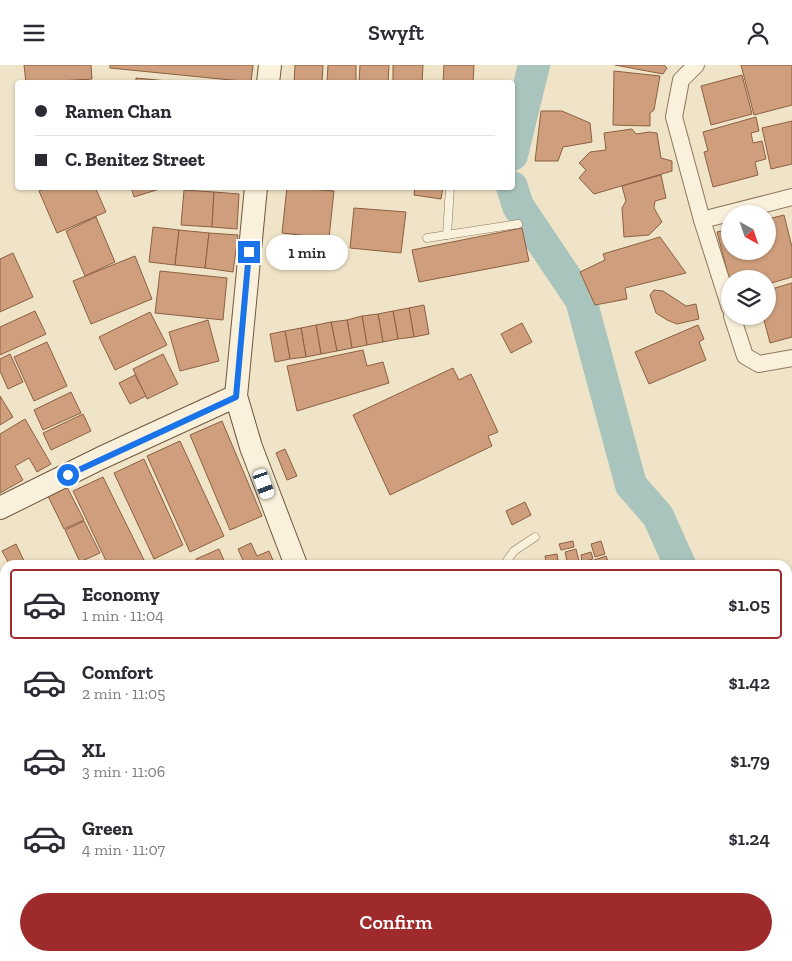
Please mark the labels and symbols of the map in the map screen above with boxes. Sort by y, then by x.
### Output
north arrow [721,205,776,260]
callout: 1 min [266,235,349,269]
route end [238,241,260,263]
route start [57,464,79,486]
car [251,467,276,501]

